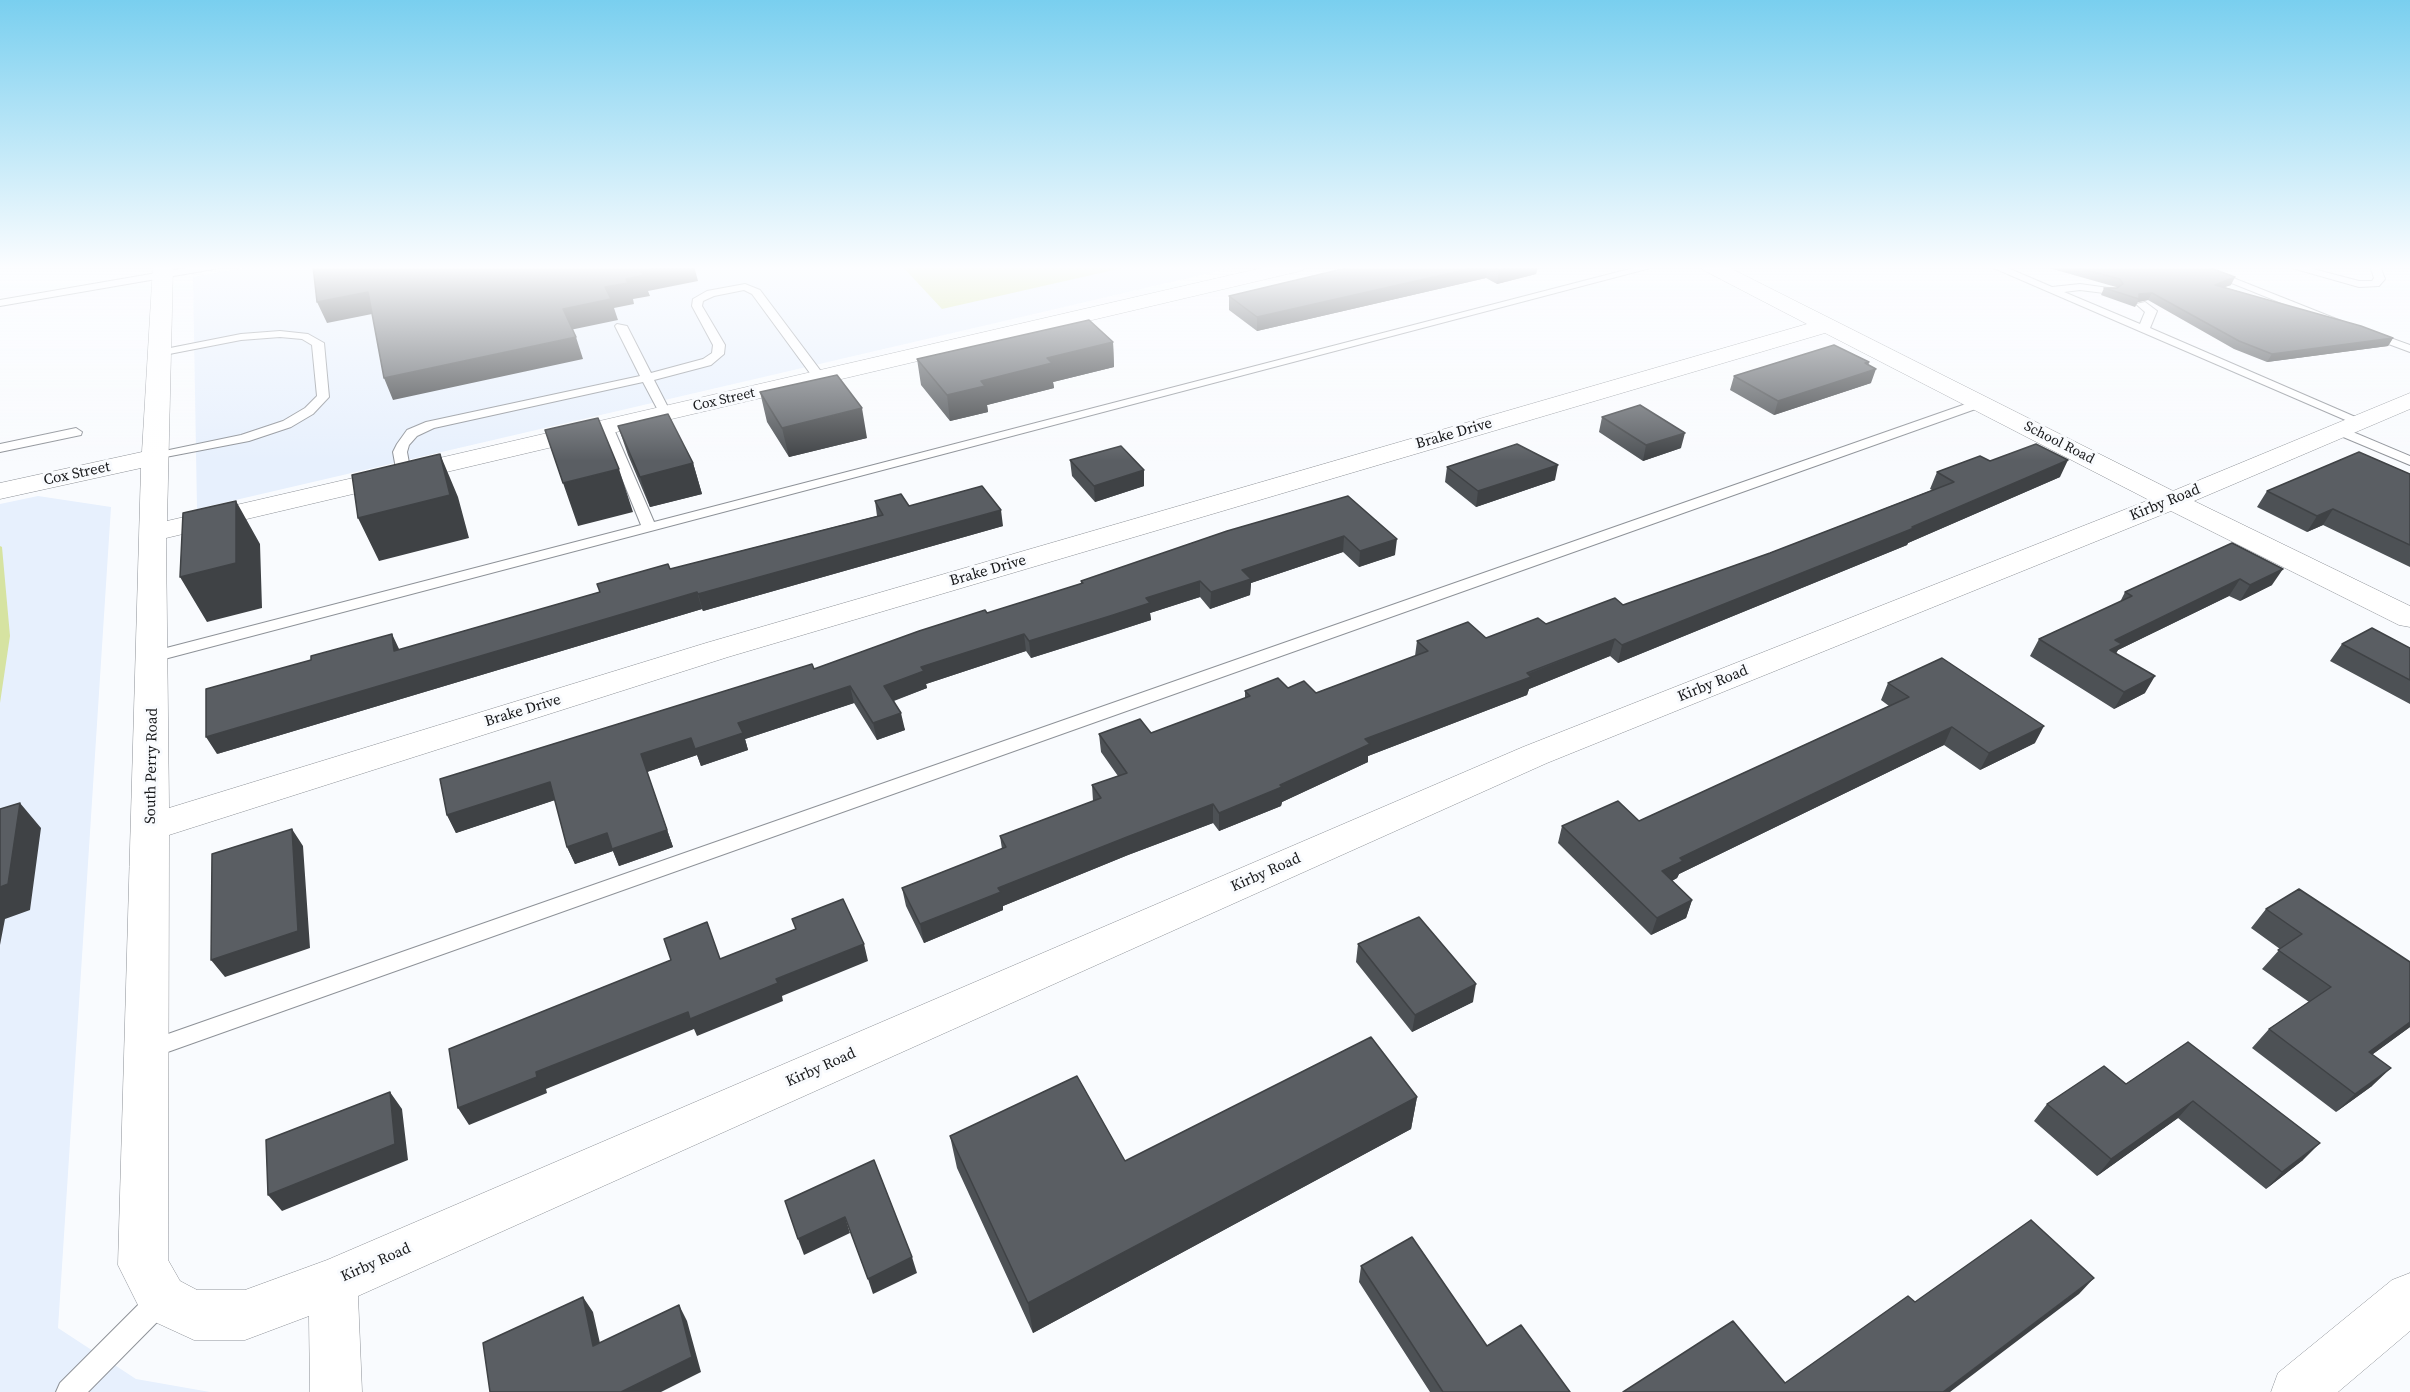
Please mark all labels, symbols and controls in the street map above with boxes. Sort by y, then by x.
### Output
street label: Cox Street [691,385,757,415]
street label: Brake Drive [1414,415,1494,453]
street label: School Road [2021,418,2097,468]
street label: Cox Street [42,458,112,490]
street label: Kirby Road [2127,481,2203,525]
street label: Brake Drive [948,552,1028,590]
street label: Kirby Road [1675,662,1751,706]
street label: Brake Drive [483,691,563,731]
street label: South Perry Road [142,708,162,824]
street label: Kirby Road [1228,850,1304,896]
street label: Kirby Road [783,1045,859,1091]
street label: Kirby Road [338,1240,414,1286]

